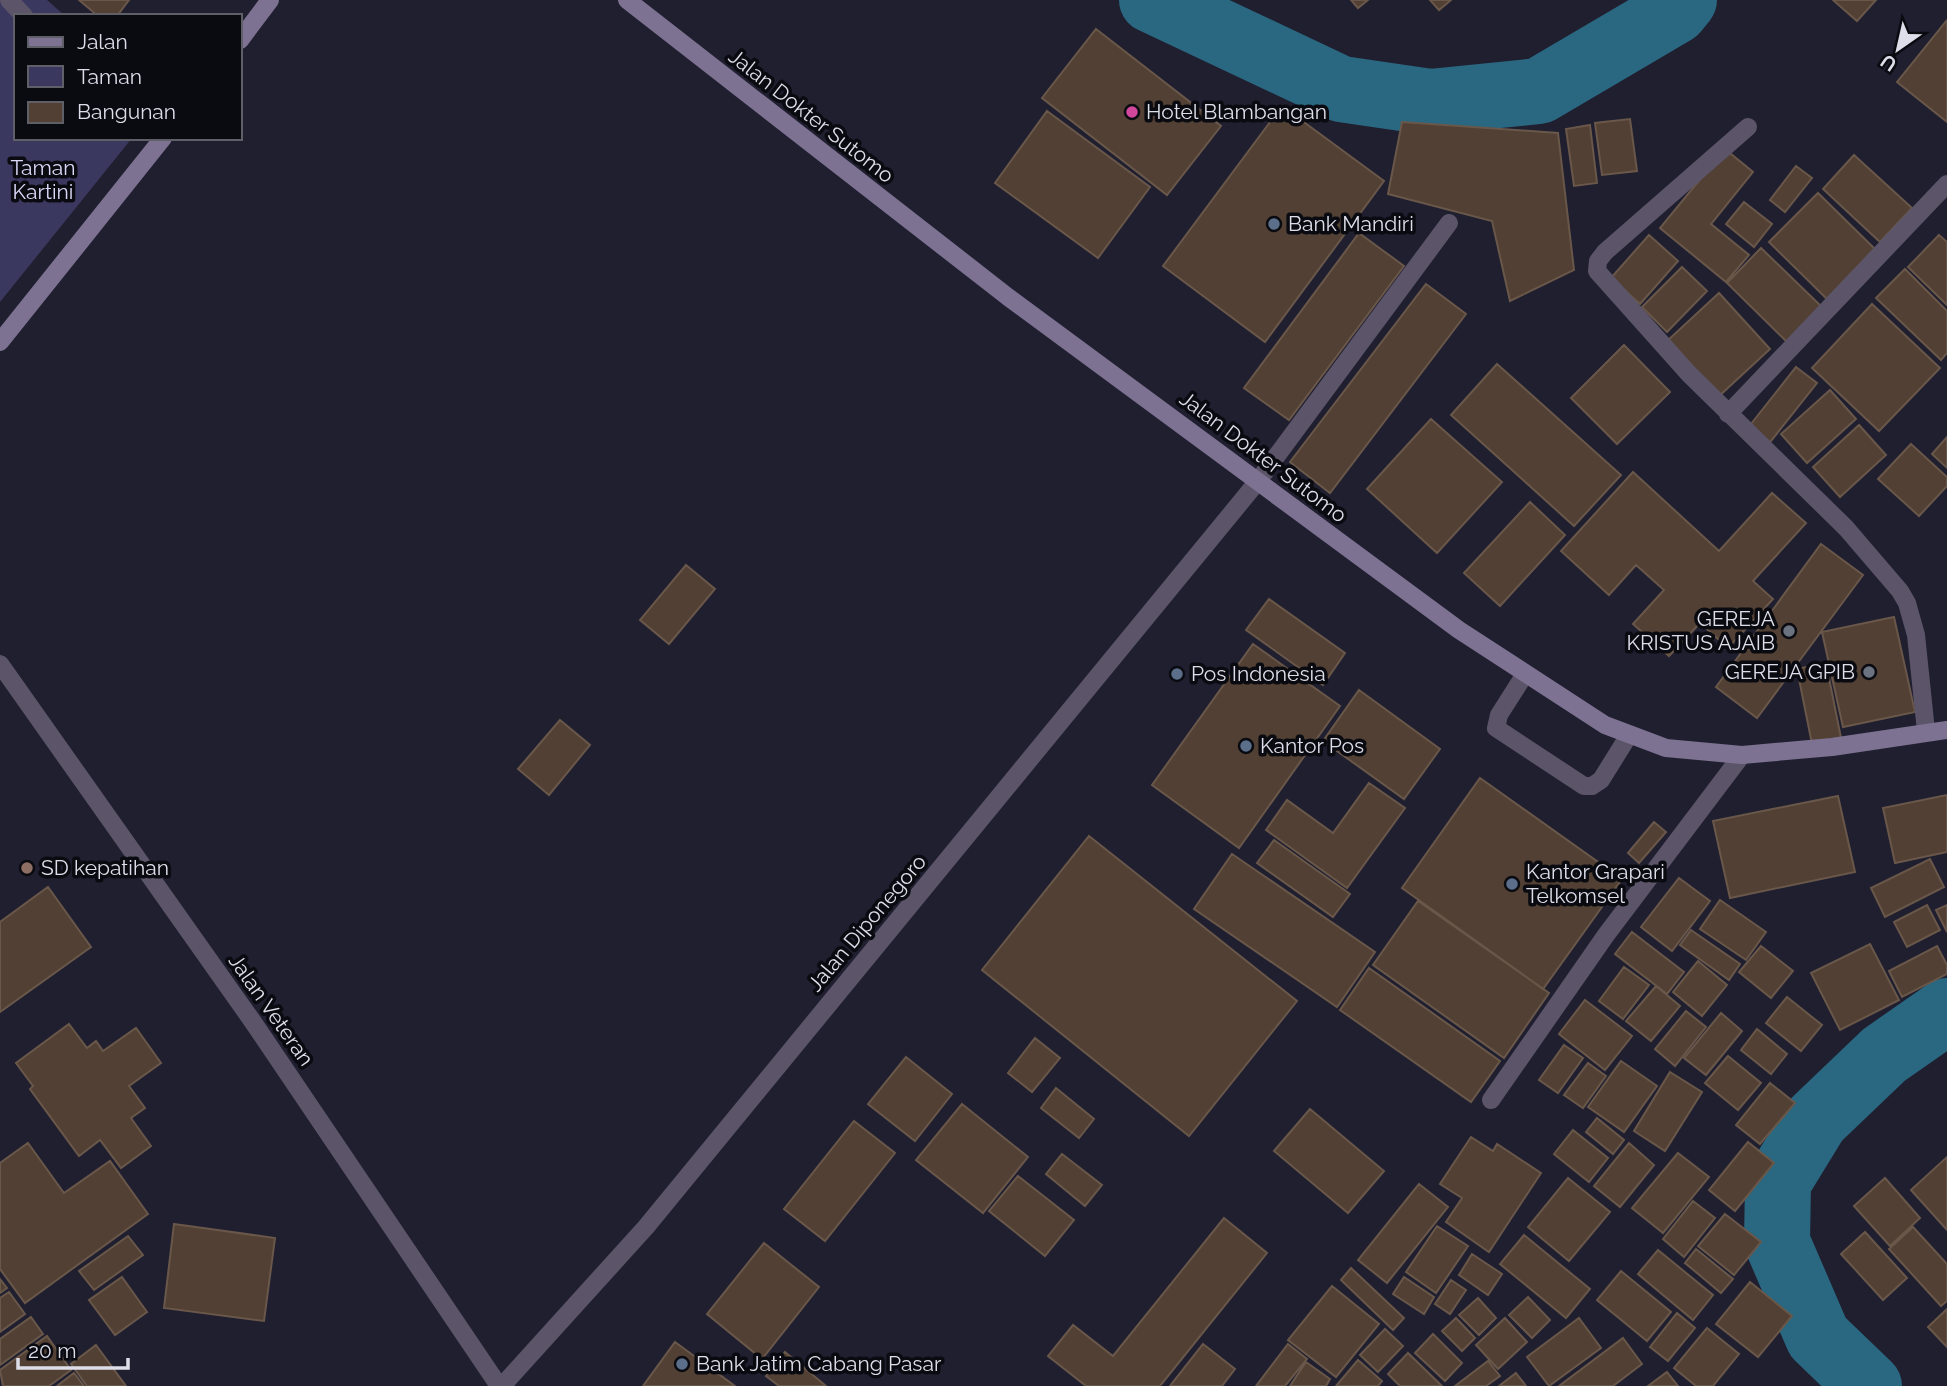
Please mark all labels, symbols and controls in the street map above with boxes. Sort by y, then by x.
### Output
legend [14,14,242,140]
north arrow [1863,14,1933,84]
text: Jalan [77,29,128,54]
street label: Jalan Dokter Sutomo [724,43,899,188]
text: U [1876,50,1901,76]
text: Taman [77,64,142,89]
text: Bangunan [77,99,176,124]
place label: Hotel Blambangan [1146,99,1327,124]
marker: Hotel Blambangan [1124,104,1140,120]
park label: Taman Kartini [10,155,76,204]
place label: Bank Mandiri [1288,211,1414,236]
marker: Bank Mandiri [1266,216,1282,232]
street label: Jalan Dokter Sutomo [1175,386,1352,528]
place label: GEREJA KRISTUS AJAIB [1626,606,1775,655]
marker: GEREJA KRISTUS AJAIB [1781,623,1797,639]
place label: GEREJA GPIB [1725,659,1855,684]
place label: Pos Indonesia [1191,661,1326,686]
marker: GEREJA GPIB [1861,664,1877,680]
marker: Pos Indonesia [1169,666,1185,682]
place label: Kantor Pos [1260,733,1364,758]
marker: Kantor Pos [1238,738,1254,754]
street label: Jalan Diponegoro [802,849,931,996]
place label: SD kepatihan [41,855,169,880]
place label: Kantor Grapari Telkomsel [1526,859,1665,908]
marker: SD kepatihan [19,860,35,876]
marker: Kantor Grapari Telkomsel [1504,876,1520,892]
street label: Jalan Veteran [224,949,319,1070]
scale bar [18,1326,128,1370]
text: 20 m [28,1338,76,1363]
place label: Bank Jatim Cabang Pasar [696,1351,942,1376]
marker: Bank Jatim Cabang Pasar [674,1356,690,1372]

